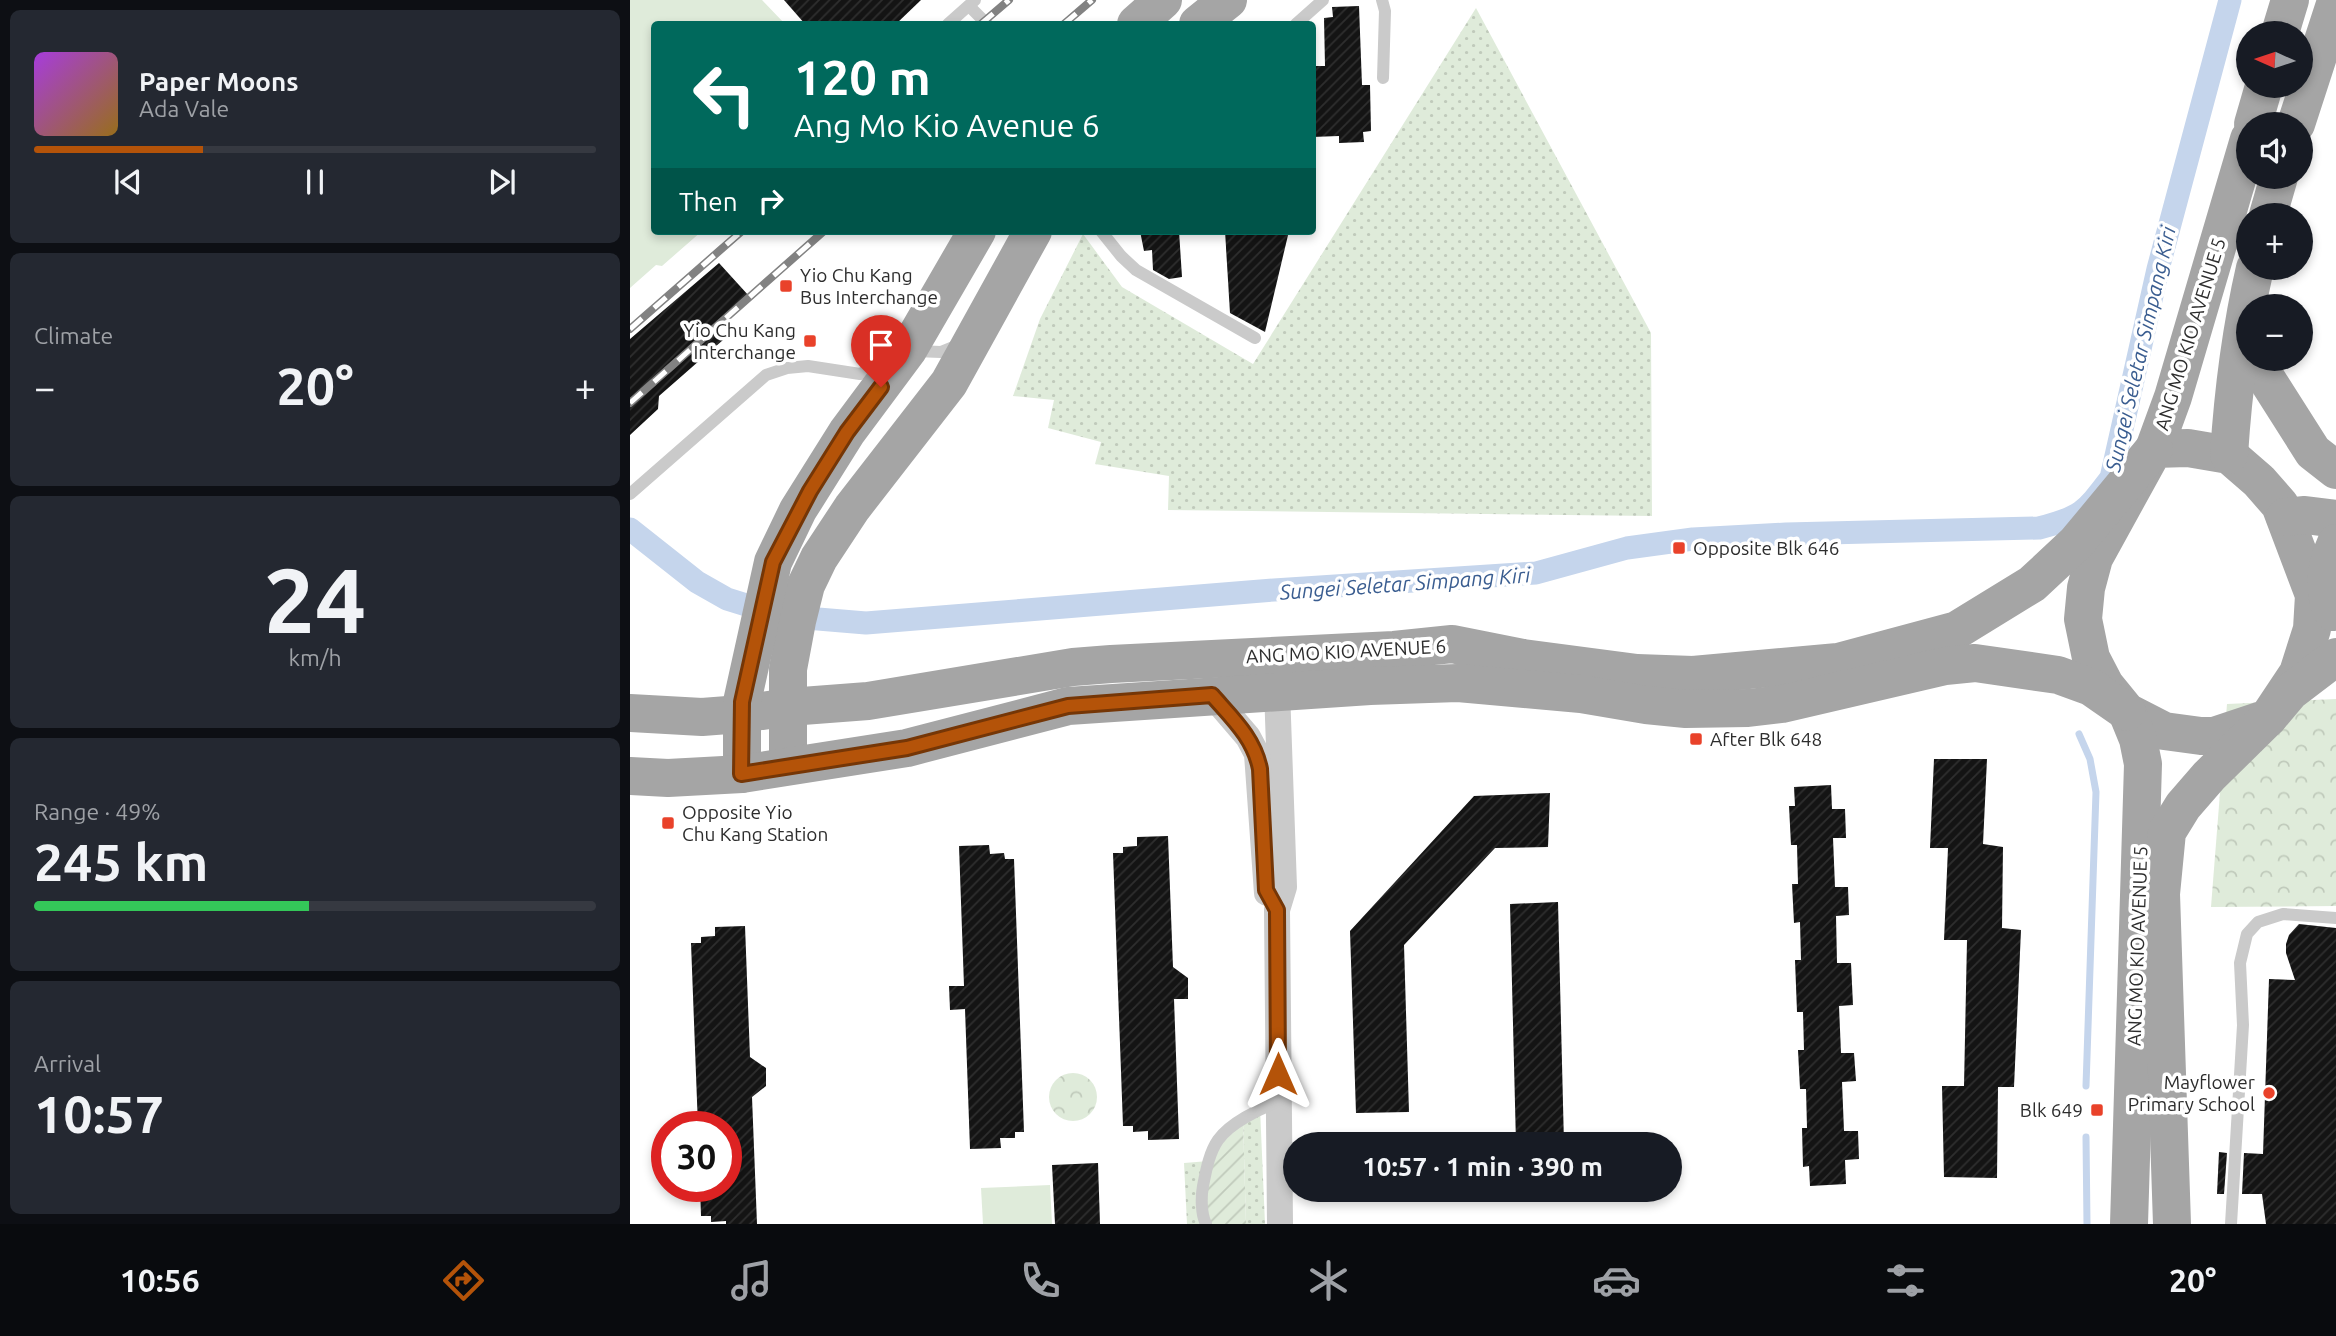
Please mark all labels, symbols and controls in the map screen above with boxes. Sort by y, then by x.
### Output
north arrow [2236,21,2314,98]
map controls [2236,21,2313,371]
icon: left [679,49,770,140]
text: 120 m [794,49,931,104]
text: Paper Moons [139,67,298,96]
text: Ada Vale [139,96,229,121]
text: Ang Mo Kio Avenue 6 [794,107,1100,143]
button: sound [2236,112,2313,189]
icon: previous [109,163,147,201]
icon: pause [296,163,334,201]
icon: next [483,163,521,201]
icon: right [752,182,790,220]
text: Then [679,187,738,216]
button: + [2236,203,2313,280]
water label: Sungei Seletar Simpang Kiri [2100,223,2180,475]
street label: ANG MO KIO AVENUE 5 [2150,235,2230,433]
place label: Yio Chu Kang Bus Interchange [800,264,938,308]
marker: Yio Chu Kang Bus Interchange [778,278,794,294]
button: − [2236,294,2313,371]
pin [851,315,911,387]
place label: Yio Chu Kang Interchange [683,319,796,363]
text: Climate [34,323,113,348]
icon: arrive [862,326,900,364]
marker: Yio Chu Kang Interchange [802,333,818,349]
text: 20° [276,357,354,415]
text: − [34,366,55,408]
text: + [575,366,596,408]
place label: Opposite Blk 646 [1693,537,1839,559]
marker: Opposite Blk 646 [1671,540,1687,556]
text: 24 [264,548,366,650]
water label: Sungei Seletar Simpang Kiri [1278,562,1532,604]
street label: ANG MO KIO AVENUE 6 [1245,635,1447,667]
text: km/h [288,645,342,670]
place label: After Blk 648 [1710,728,1822,750]
marker: After Blk 648 [1688,731,1704,747]
text: Range · 49% [34,799,161,824]
place label: Opposite Yio Chu Kang Station [682,801,828,845]
marker: Opposite Yio Chu Kang Station [660,815,676,831]
text: 245 km [34,833,208,891]
street label: ANG MO KIO AVENUE 5 [2123,845,2151,1047]
position arrow [1241,1037,1315,1111]
text: Arrival [34,1051,101,1076]
place label: Mayflower Primary School [2128,1071,2255,1115]
text: 10:57 [34,1085,164,1143]
marker: Mayflower Primary School [2261,1085,2277,1101]
place label: Blk 649 [2020,1099,2083,1121]
marker: Blk 649 [2089,1102,2105,1118]
speed limit sign: 30 [651,1111,742,1202]
text: 10:57 · 1 min · 390 m [1362,1152,1603,1181]
icon: directions [439,1256,488,1305]
icon: music [727,1256,776,1305]
icon: phone [1016,1256,1065,1305]
icon: climate [1304,1256,1353,1305]
icon: car [1592,1256,1641,1305]
icon: filters [1881,1256,1930,1305]
text: 10:56 [120,1262,200,1298]
text: 20° [2169,1262,2216,1298]

